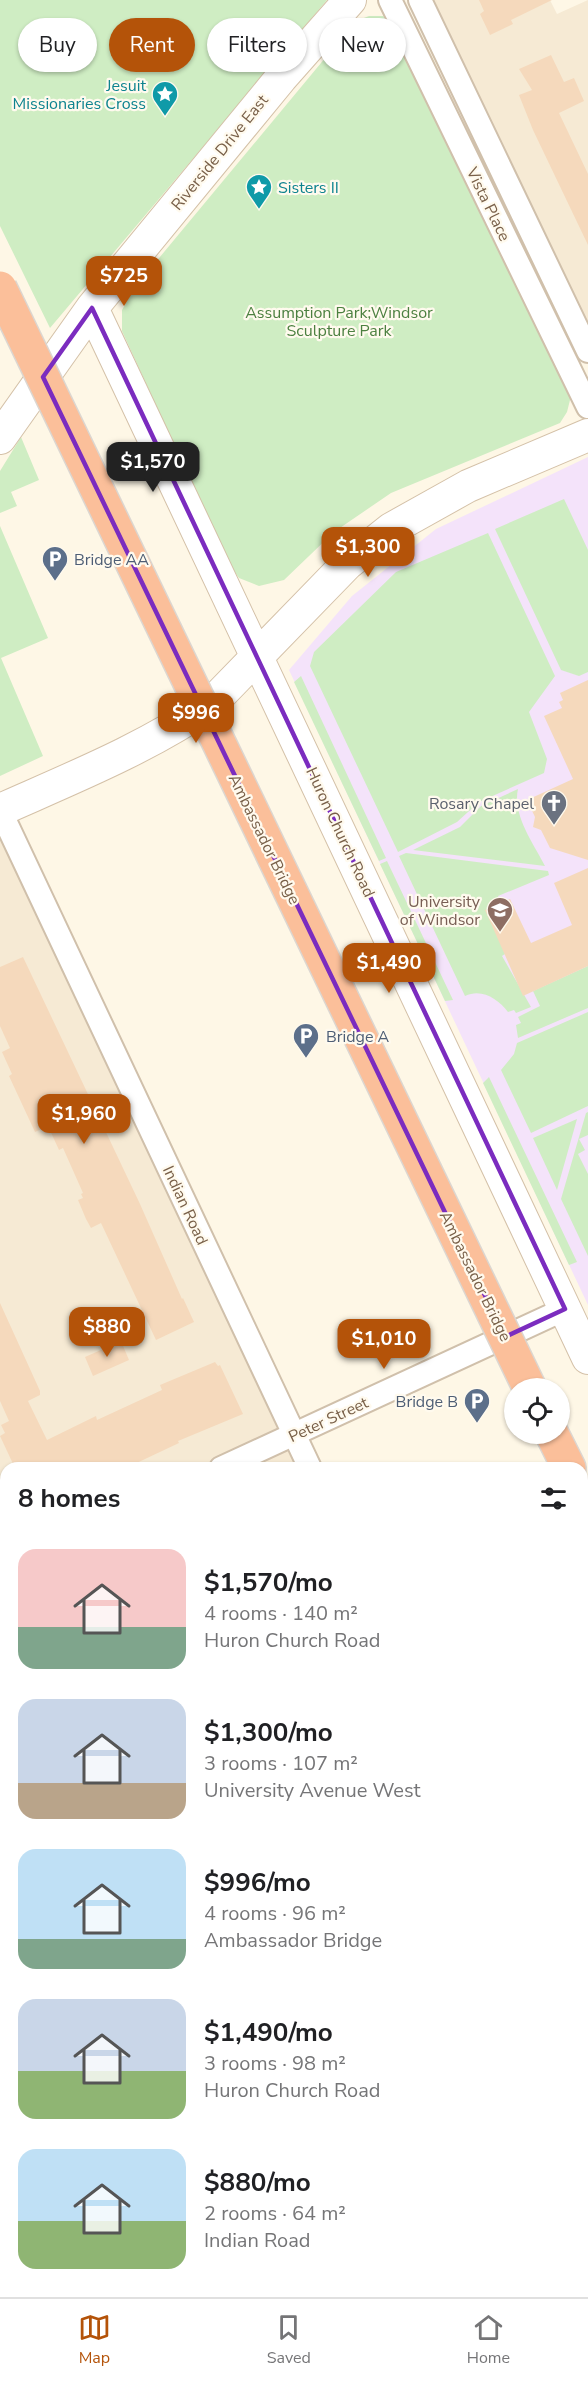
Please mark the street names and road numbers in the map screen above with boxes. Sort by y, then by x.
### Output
street label: Riverside Drive East [166,90,274,215]
street label: Vista Place [460,163,515,245]
street label: Huron Church Road [300,764,380,901]
street label: Ambassador Bridge [223,771,305,908]
street label: Indian Road [157,1162,213,1249]
street label: Ambassador Bridge [434,1208,516,1345]
street label: Peter Street [285,1392,372,1448]

